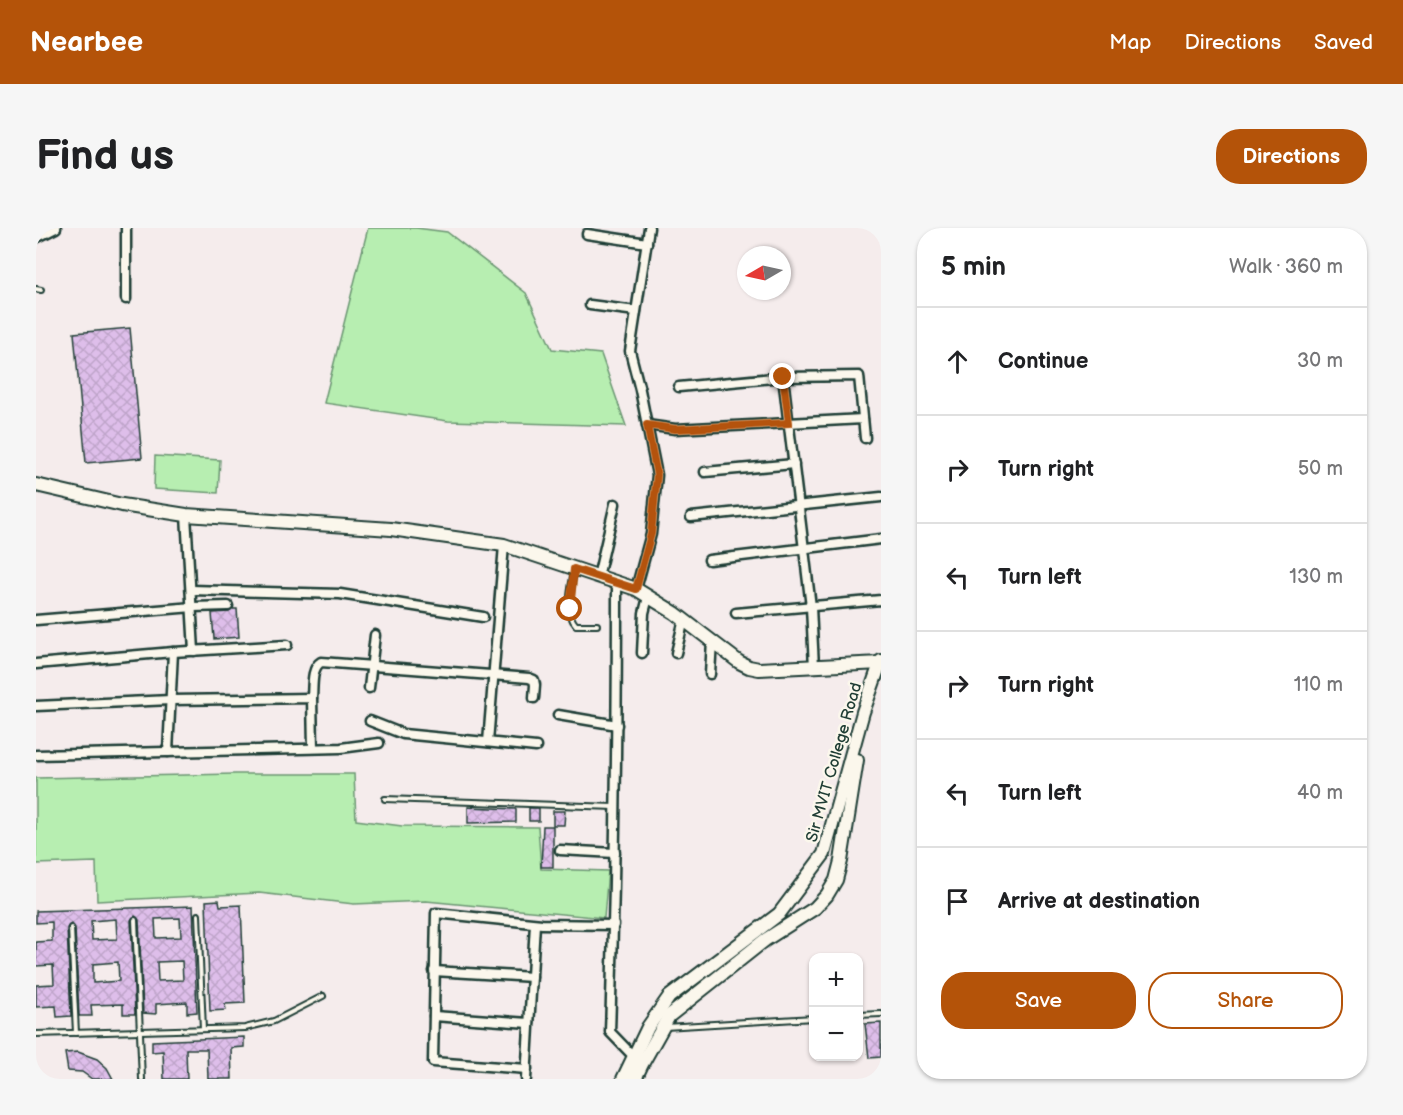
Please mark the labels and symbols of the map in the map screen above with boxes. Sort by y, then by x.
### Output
north arrow [737,246,791,300]
route end [769,363,795,389]
route start [556,595,582,621]
street label: Sir MVIT College Road [803,681,866,844]

